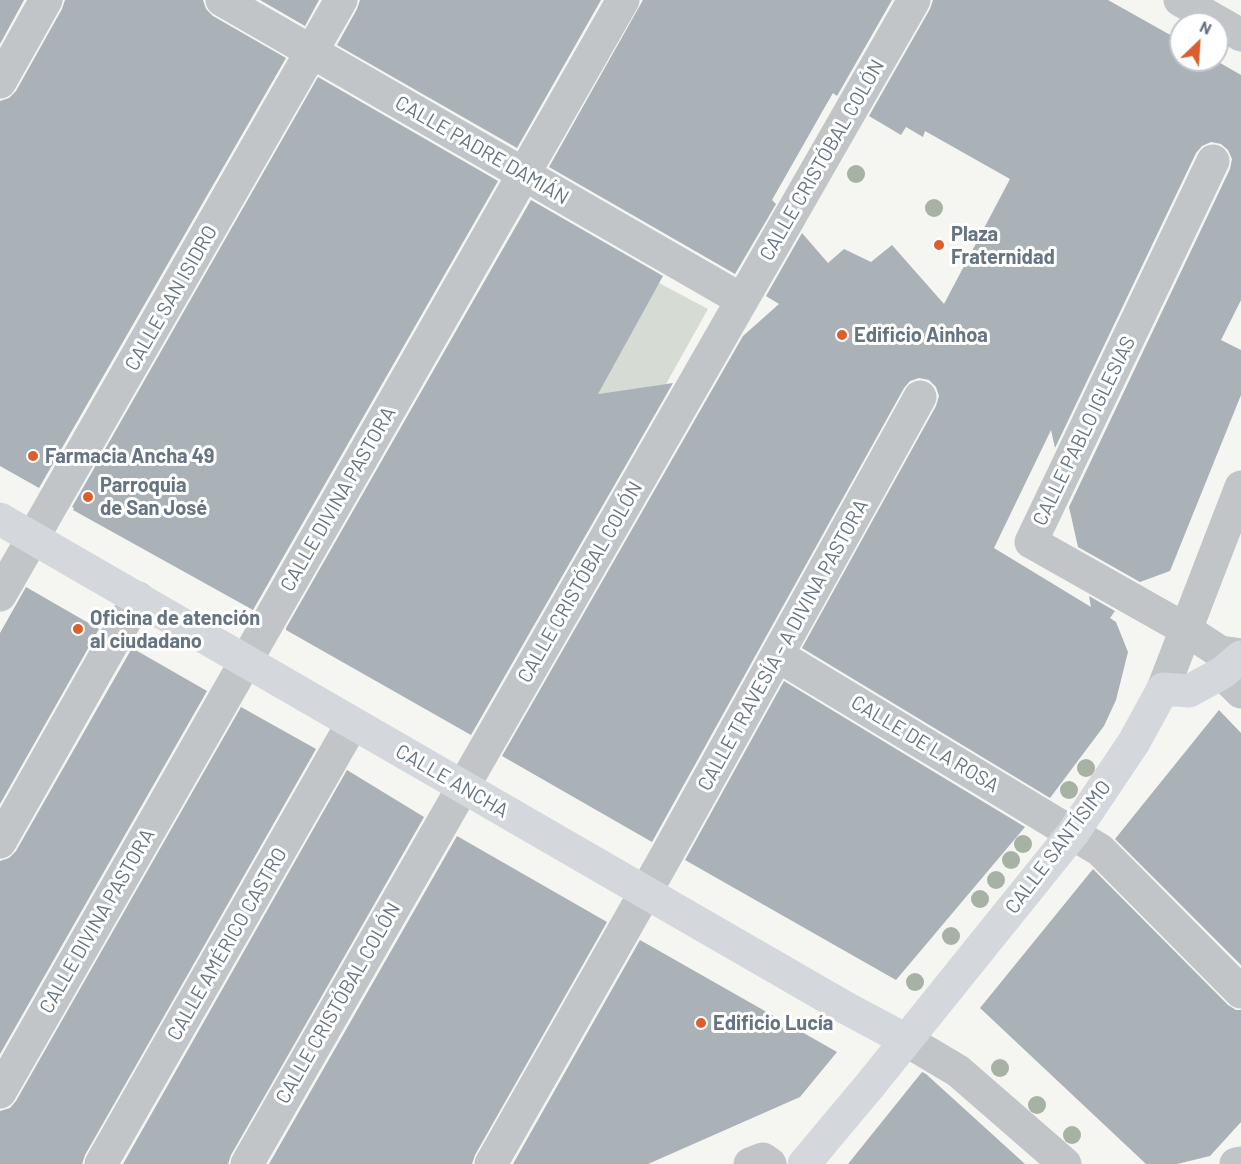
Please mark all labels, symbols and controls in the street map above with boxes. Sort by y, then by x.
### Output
north arrow [1169,12,1229,72]
text: N [1197,16,1215,38]
street label: CALLE CRISTÓBAL COLÓN [755,55,889,265]
street label: CALLE PADRE DAMIÁN [391,90,573,210]
street label: CALLE SAN ISIDRO [120,221,222,375]
place label: Plaza Fraternidad [951,222,1055,269]
marker: Plaza Fraternidad [932,238,946,252]
place label: Edificio Ainhoa [854,323,988,347]
marker: Edificio Ainhoa [835,328,849,342]
street label: CALLE PABLO IGLESIAS [1028,332,1140,530]
street label: CALLE DIVINA PASTORA [275,402,401,596]
place label: Farmacia Ancha 49 [45,444,214,468]
marker: Farmacia Ancha 49 [26,449,40,463]
place label: Parroquia de San José [100,473,207,520]
street label: CALLE CRISTÓBAL COLÓN [513,477,647,687]
marker: Parroquia de San José [81,490,95,504]
street label: CALLE TRAVESÍA - A DIVINA PASTORA [693,495,873,795]
place label: Oficina de atención al ciudadano [90,606,260,653]
marker: Oficina de atención al ciudadano [71,622,85,636]
street label: CALLE DE LA ROSA [847,690,1003,798]
street label: CALLE ANCHA [391,739,513,823]
street label: CALLE SANTÍSIMO [1000,776,1116,918]
street label: CALLE DIVINA PASTORA [34,824,160,1018]
street label: CALLE AMÉRICO CASTRO [162,843,292,1045]
street label: CALLE CRISTÓBAL COLÓN [271,898,405,1108]
place label: Edificio Lucía [713,1011,833,1035]
marker: Edificio Lucía [694,1016,708,1030]

